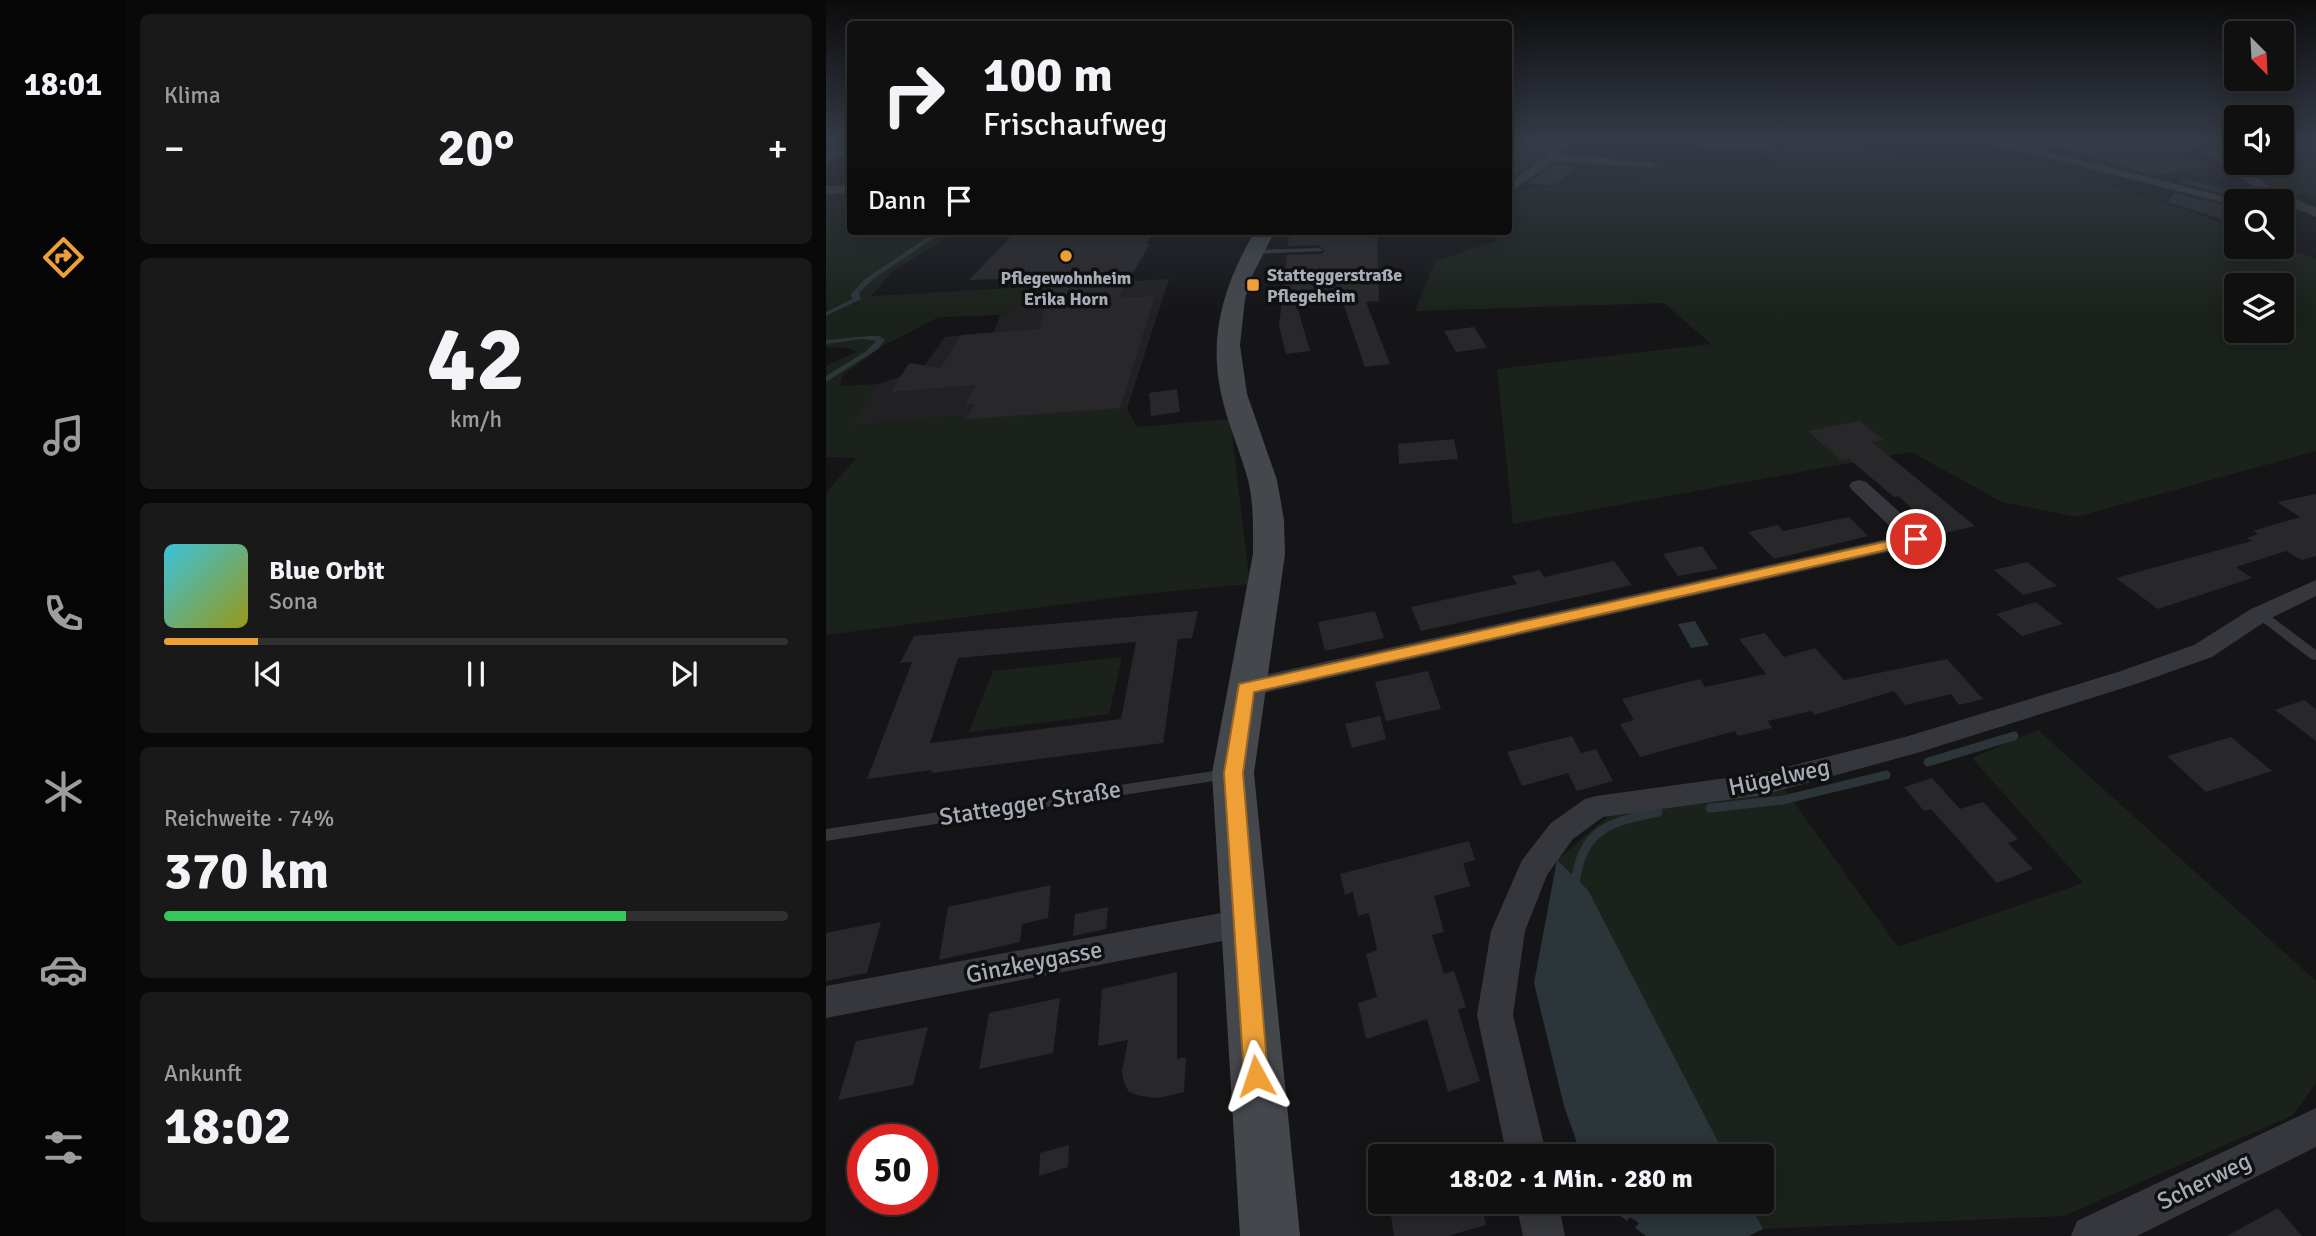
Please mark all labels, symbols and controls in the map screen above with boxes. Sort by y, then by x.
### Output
north arrow [2224,21,2294,91]
map controls [2224,21,2294,343]
text: 100 m [983,45,1113,105]
icon: right [868,49,959,140]
text: 18:01 [24,65,102,104]
text: Klima [164,81,221,110]
text: Frischaufweg [983,105,1168,144]
button: sound [2224,105,2294,175]
text: 20° [438,116,514,180]
text: − [164,125,185,172]
text: + [767,125,788,172]
icon: arrive [940,182,978,220]
text: Dann [868,185,926,217]
button: search [2224,189,2294,259]
icon: directions [39,233,88,282]
marker: Pflegewohnheim Erika Horn [1058,248,1074,264]
place label: Statteggerstraße Pflegeheim [1267,264,1402,307]
place label: Pflegewohnheim Erika Horn [1001,267,1131,310]
button: layers [2224,273,2294,343]
marker: Statteggerstraße Pflegeheim [1245,277,1261,293]
text: 42 [427,303,525,416]
text: km/h [450,405,502,434]
icon: music [39,411,88,460]
pin [1886,509,1946,569]
icon: arrive [1897,520,1935,558]
text: Blue Orbit [269,555,385,587]
text: Sona [269,587,318,616]
icon: phone [39,589,88,638]
icon: previous [249,655,287,693]
icon: pause [457,655,495,693]
icon: next [665,655,703,693]
street label: Hügelweg [1726,752,1832,802]
icon: climate [39,767,88,816]
street label: Stattegger Straße [937,774,1123,832]
text: Reichweite · 74% [164,804,334,833]
text: 370 km [164,839,329,903]
street label: Ginzkeygasse [963,934,1105,990]
icon: car [39,945,88,994]
position arrow [1219,1039,1293,1113]
text: Ankunft [164,1059,242,1088]
text: 18:02 [164,1094,292,1158]
icon: filters [39,1123,88,1172]
speed limit sign: 50 [847,1124,938,1215]
street label: Scherweg [2152,1145,2256,1217]
text: 18:02 · 1 Min. · 280 m [1449,1163,1693,1195]

